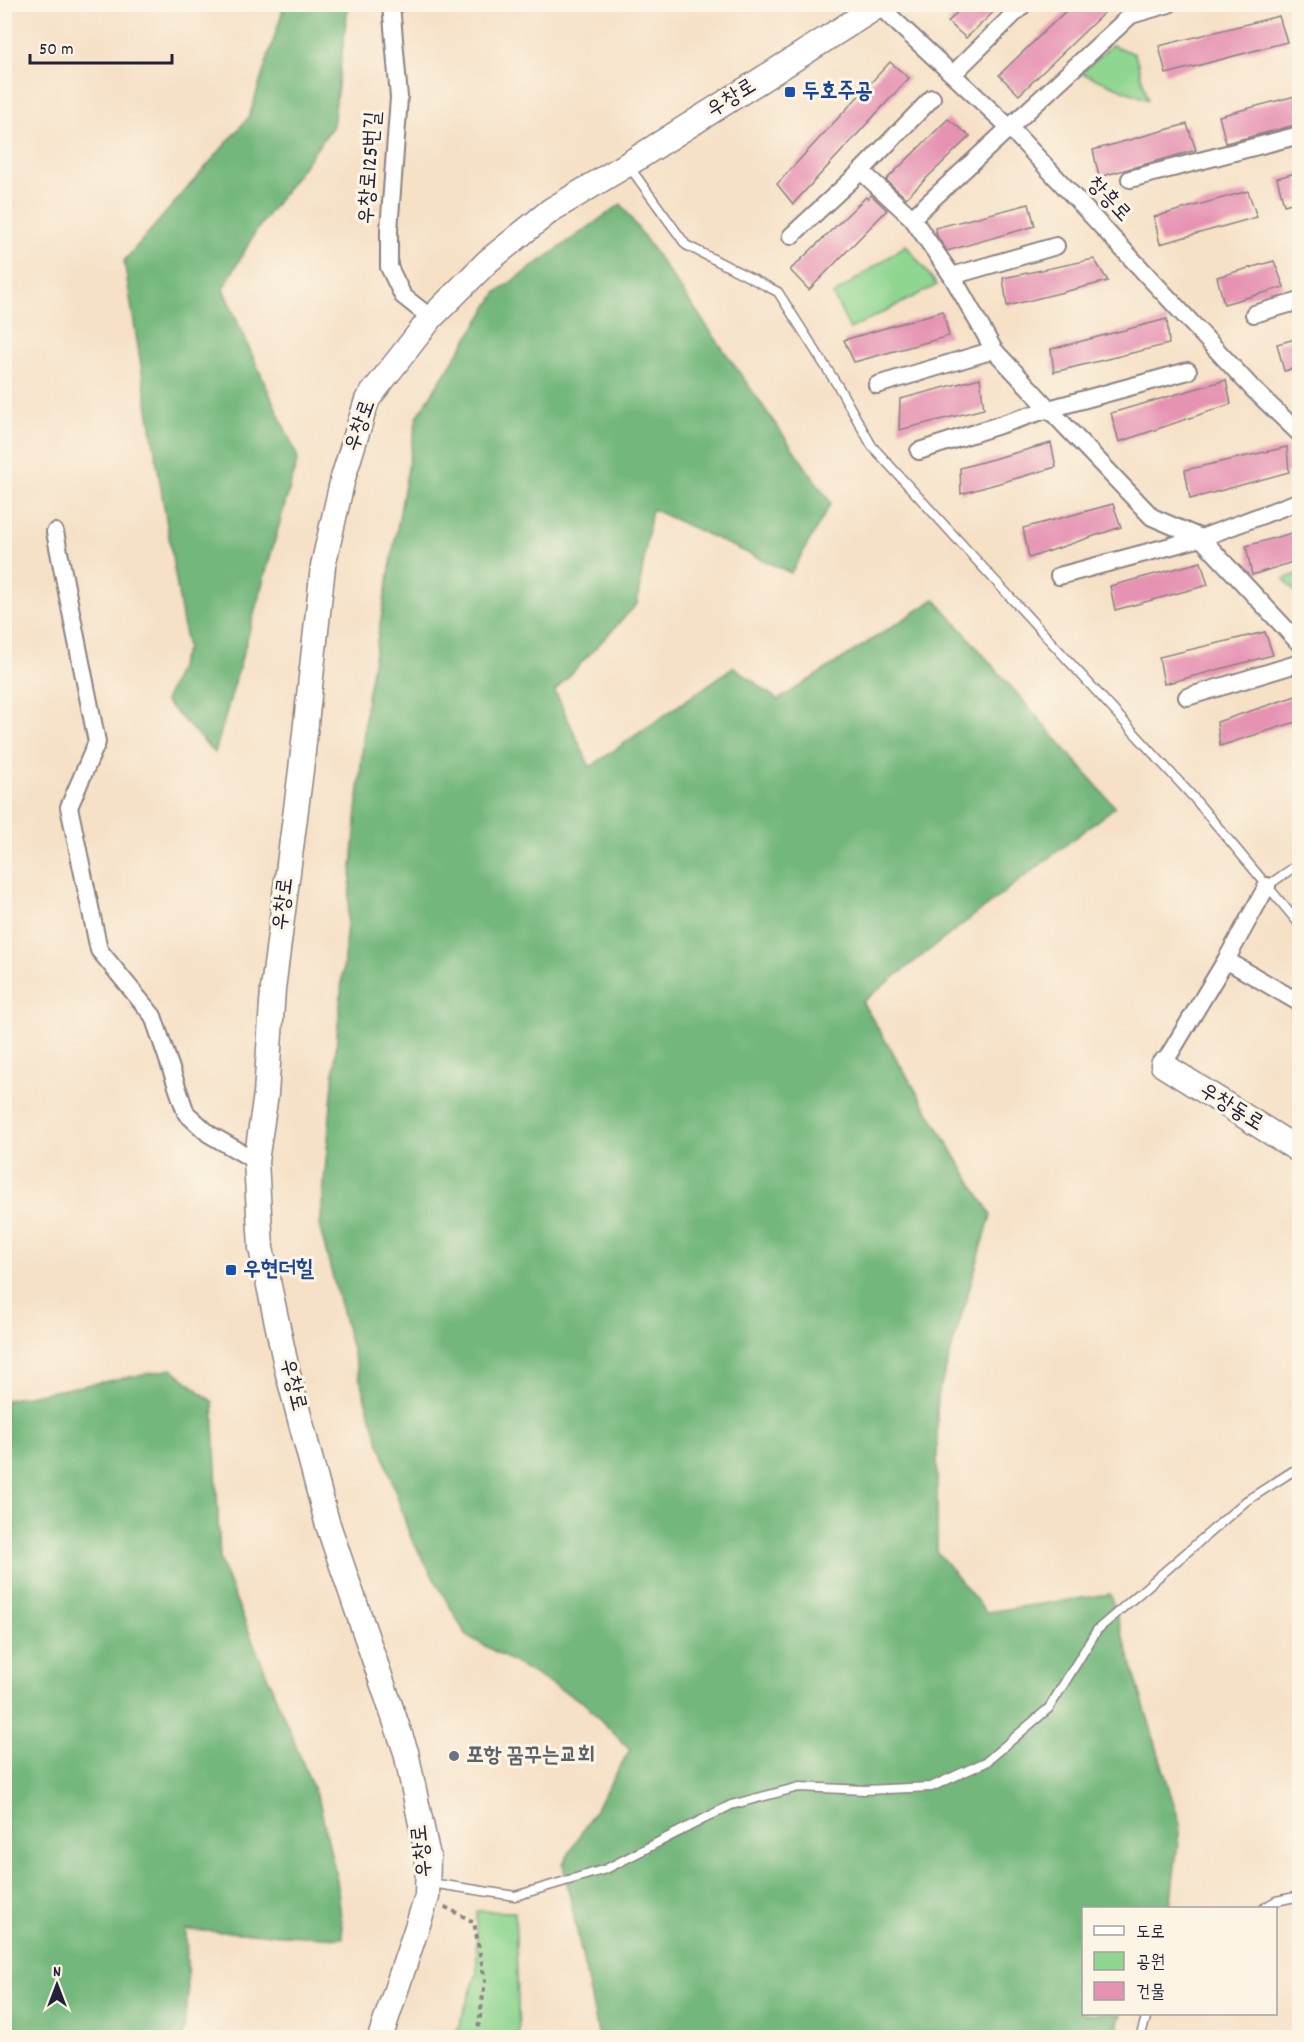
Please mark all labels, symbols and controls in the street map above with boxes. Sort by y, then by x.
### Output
scale bar [30,27,172,65]
text: 50 m [39,38,74,63]
street label: 우창로 [701,72,763,126]
place label: 두호주공 [802,77,873,108]
marker: 두호주공 [783,85,797,99]
street label: 우창로125번길 [352,110,390,226]
street label: 창흥로 [1079,170,1137,230]
street label: 우창로 [337,396,385,456]
street label: 우창로 [265,876,303,932]
street label: 우창동로 [1193,1076,1269,1140]
place label: 우현더힐 [243,1255,314,1286]
marker: 우현더힐 [224,1263,238,1277]
street label: 우창로 [271,1355,313,1415]
place label: 포항 꿈꾸는교회 [466,1741,595,1772]
marker: 포항 꿈꾸는교회 [447,1749,461,1763]
street label: 우창로 [405,1823,441,1879]
legend [1082,1907,1277,2015]
text: 도로 [1136,1921,1165,1946]
text: 공원 [1136,1951,1165,1976]
north arrow [27,1955,87,2015]
text: N [53,1961,61,1984]
text: 건물 [1136,1981,1165,2006]

